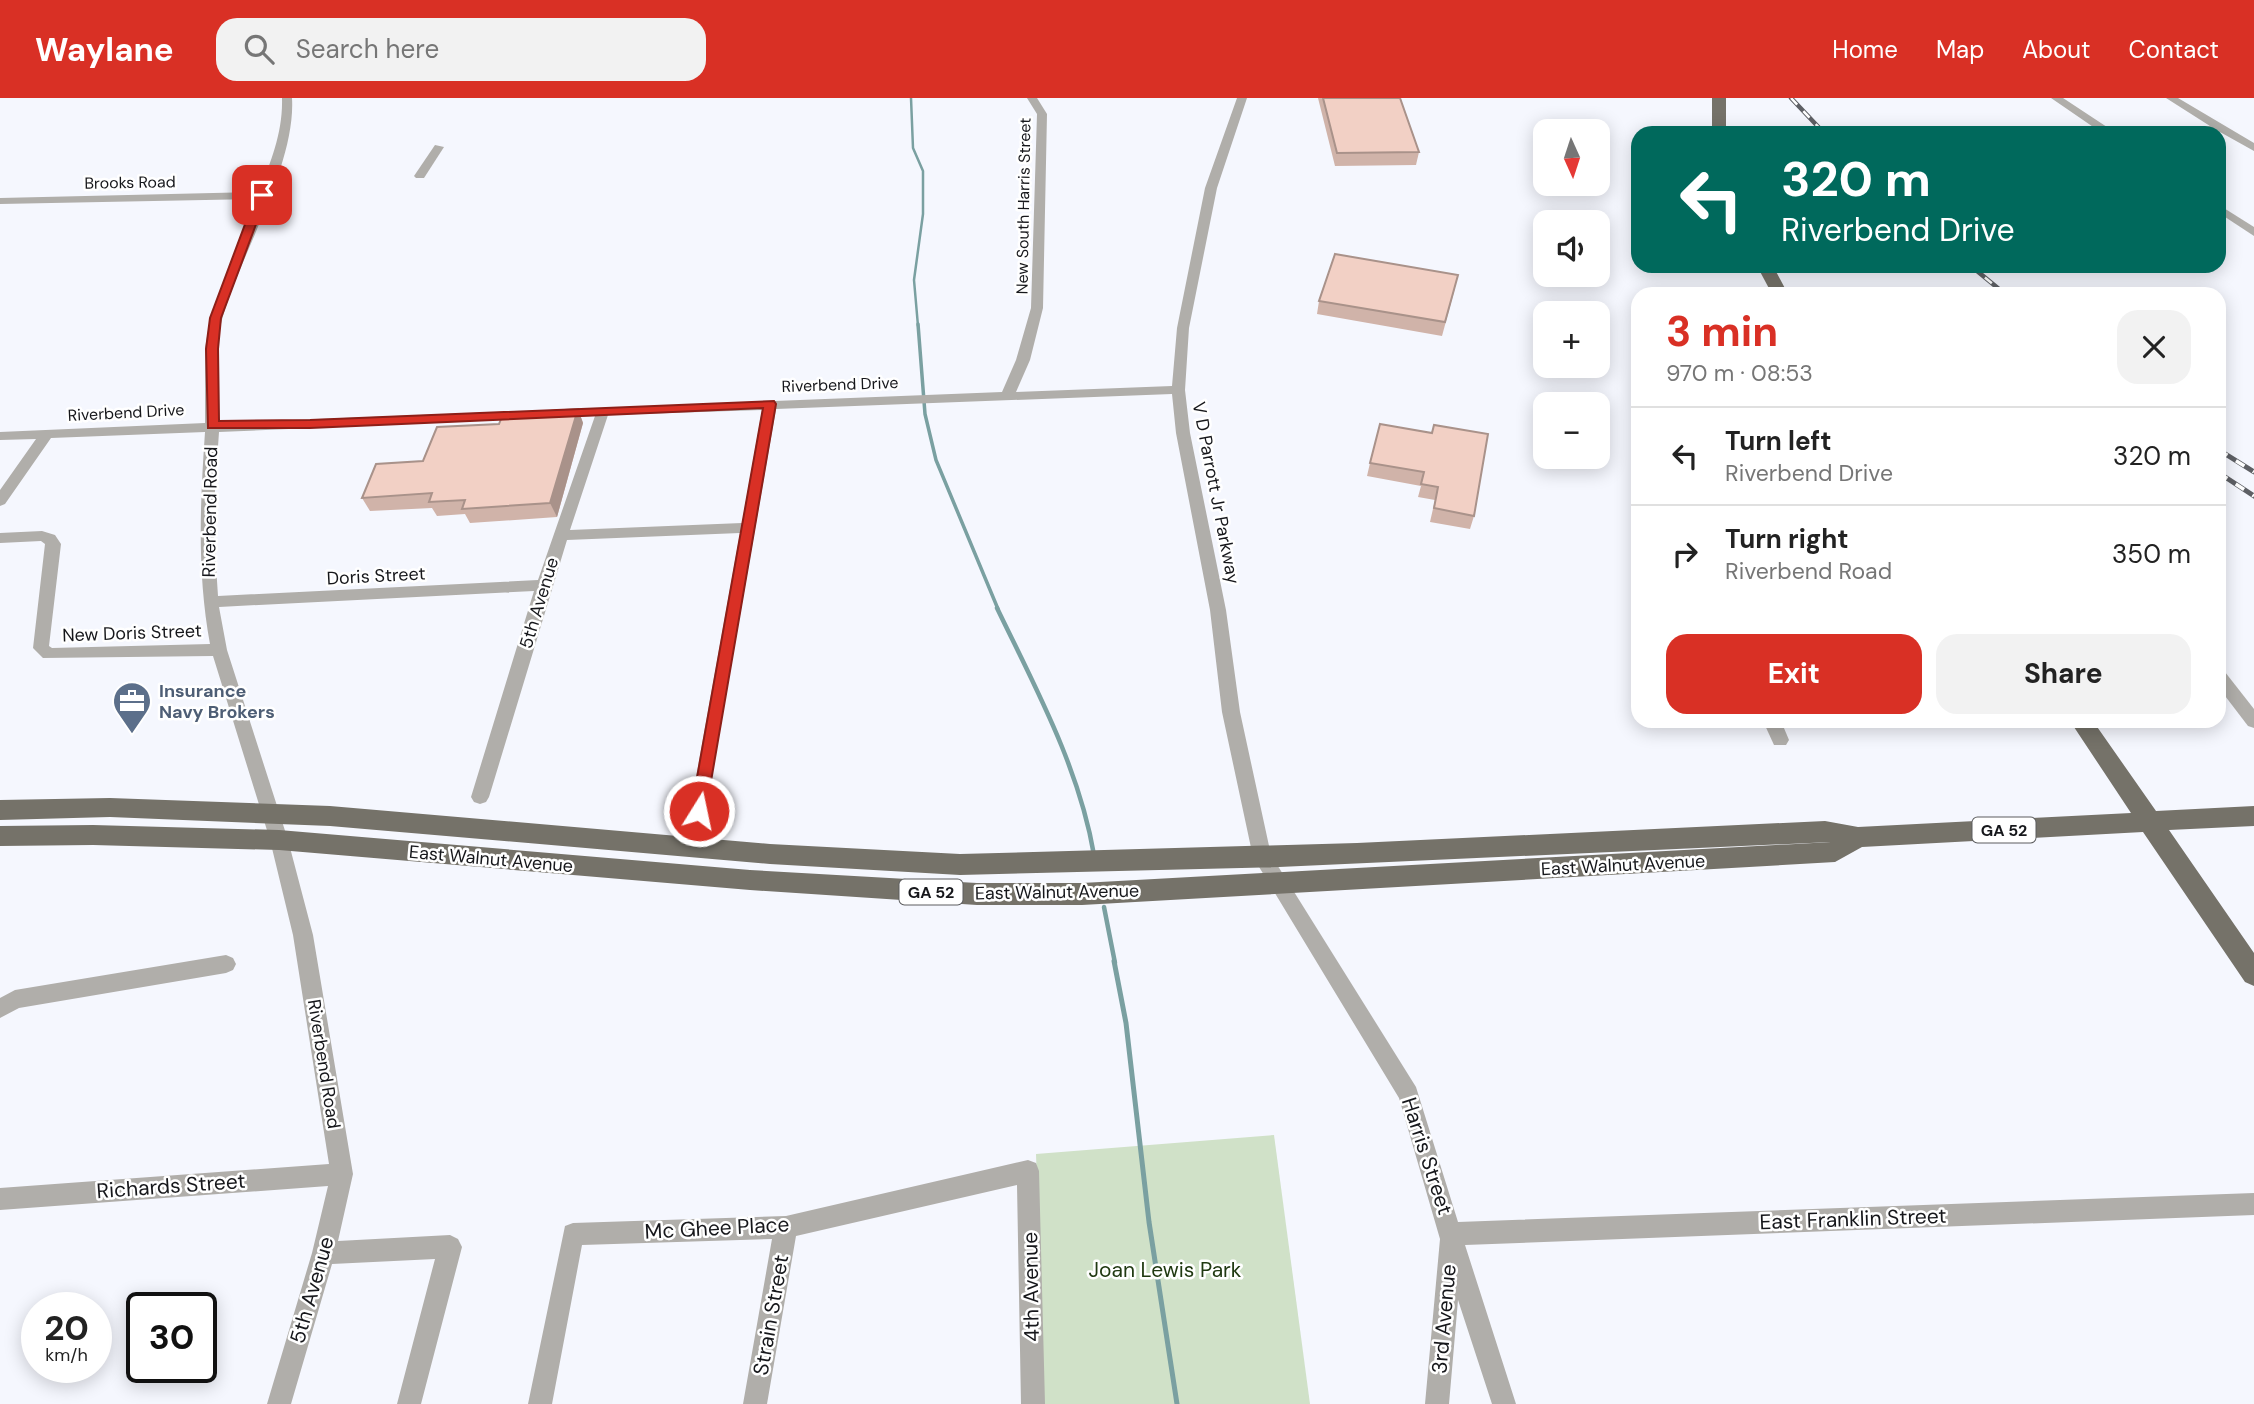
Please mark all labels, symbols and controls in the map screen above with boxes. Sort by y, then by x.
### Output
search box [216,18,706,81]
text: Waylane [35,28,174,71]
icon: search [240,30,278,68]
text: Search here [296,32,439,66]
text: Home [1832,34,1898,65]
text: Map [1936,34,1984,65]
text: About [2022,34,2091,65]
text: Contact [2129,34,2219,65]
street label: New South Harris Street [1011,117,1036,295]
north arrow [1533,119,1610,196]
map controls [1533,119,1610,469]
text: 320 m [1781,147,1931,211]
icon: left [1666,154,1757,245]
pin [232,165,292,225]
street label: Brooks Road [84,171,176,194]
icon: arrive [243,176,281,214]
text: Riverbend Drive [1781,209,2015,251]
button: sound [1533,210,1610,287]
button: + [1533,301,1610,378]
text: 3 min [1666,304,1778,359]
button: close [2117,310,2191,384]
text: 970 m · 08:53 [1666,358,1813,388]
street label: Riverbend Drive [781,372,899,397]
button: − [1533,392,1610,469]
street label: Riverbend Drive [67,399,185,426]
street label: V D Parrott Jr Parkway [1187,400,1245,586]
text: Turn left [1725,424,1832,458]
icon: left [1666,437,1704,475]
text: 320 m [2113,439,2191,473]
street label: Riverbend Road [197,446,223,578]
text: Riverbend Drive [1725,458,1893,488]
text: Turn right [1725,522,1849,556]
icon: right [1666,535,1704,573]
text: 350 m [2112,537,2191,571]
street label: 5th Avenue [514,554,564,652]
text: Riverbend Road [1725,556,1892,586]
street label: Doris Street [326,561,426,591]
street label: New Doris Street [62,619,202,647]
button: Exit [1666,634,1922,714]
button: Share [1936,634,2191,714]
place label: Insurance Navy Brokers [159,679,275,724]
office icon: Insurance Navy Brokers [111,680,153,735]
position arrow [662,774,736,848]
road number: GA 52 [1972,818,2036,842]
street label: East Walnut Avenue [408,840,574,878]
street label: East Walnut Avenue [1540,849,1706,881]
street label: East Walnut Avenue [975,879,1139,905]
road number: GA 52 [900,880,962,904]
street label: Riverbend Road [302,998,346,1130]
street label: Harris Street [1395,1094,1459,1218]
street label: Richards Street [96,1167,246,1205]
street label: East Franklin Street [1759,1202,1947,1236]
street label: Mc Ghee Place [644,1210,790,1246]
street label: 4th Avenue [1016,1232,1046,1342]
street label: 5th Avenue [283,1233,341,1347]
street label: Strain Street [747,1253,795,1377]
park label: Joan Lewis Park [1089,1256,1242,1284]
street label: 3rd Avenue [1425,1263,1463,1375]
speed limit sign: 30 [126,1292,217,1383]
text: 20 [44,1305,89,1351]
text: km/h [45,1343,88,1367]

